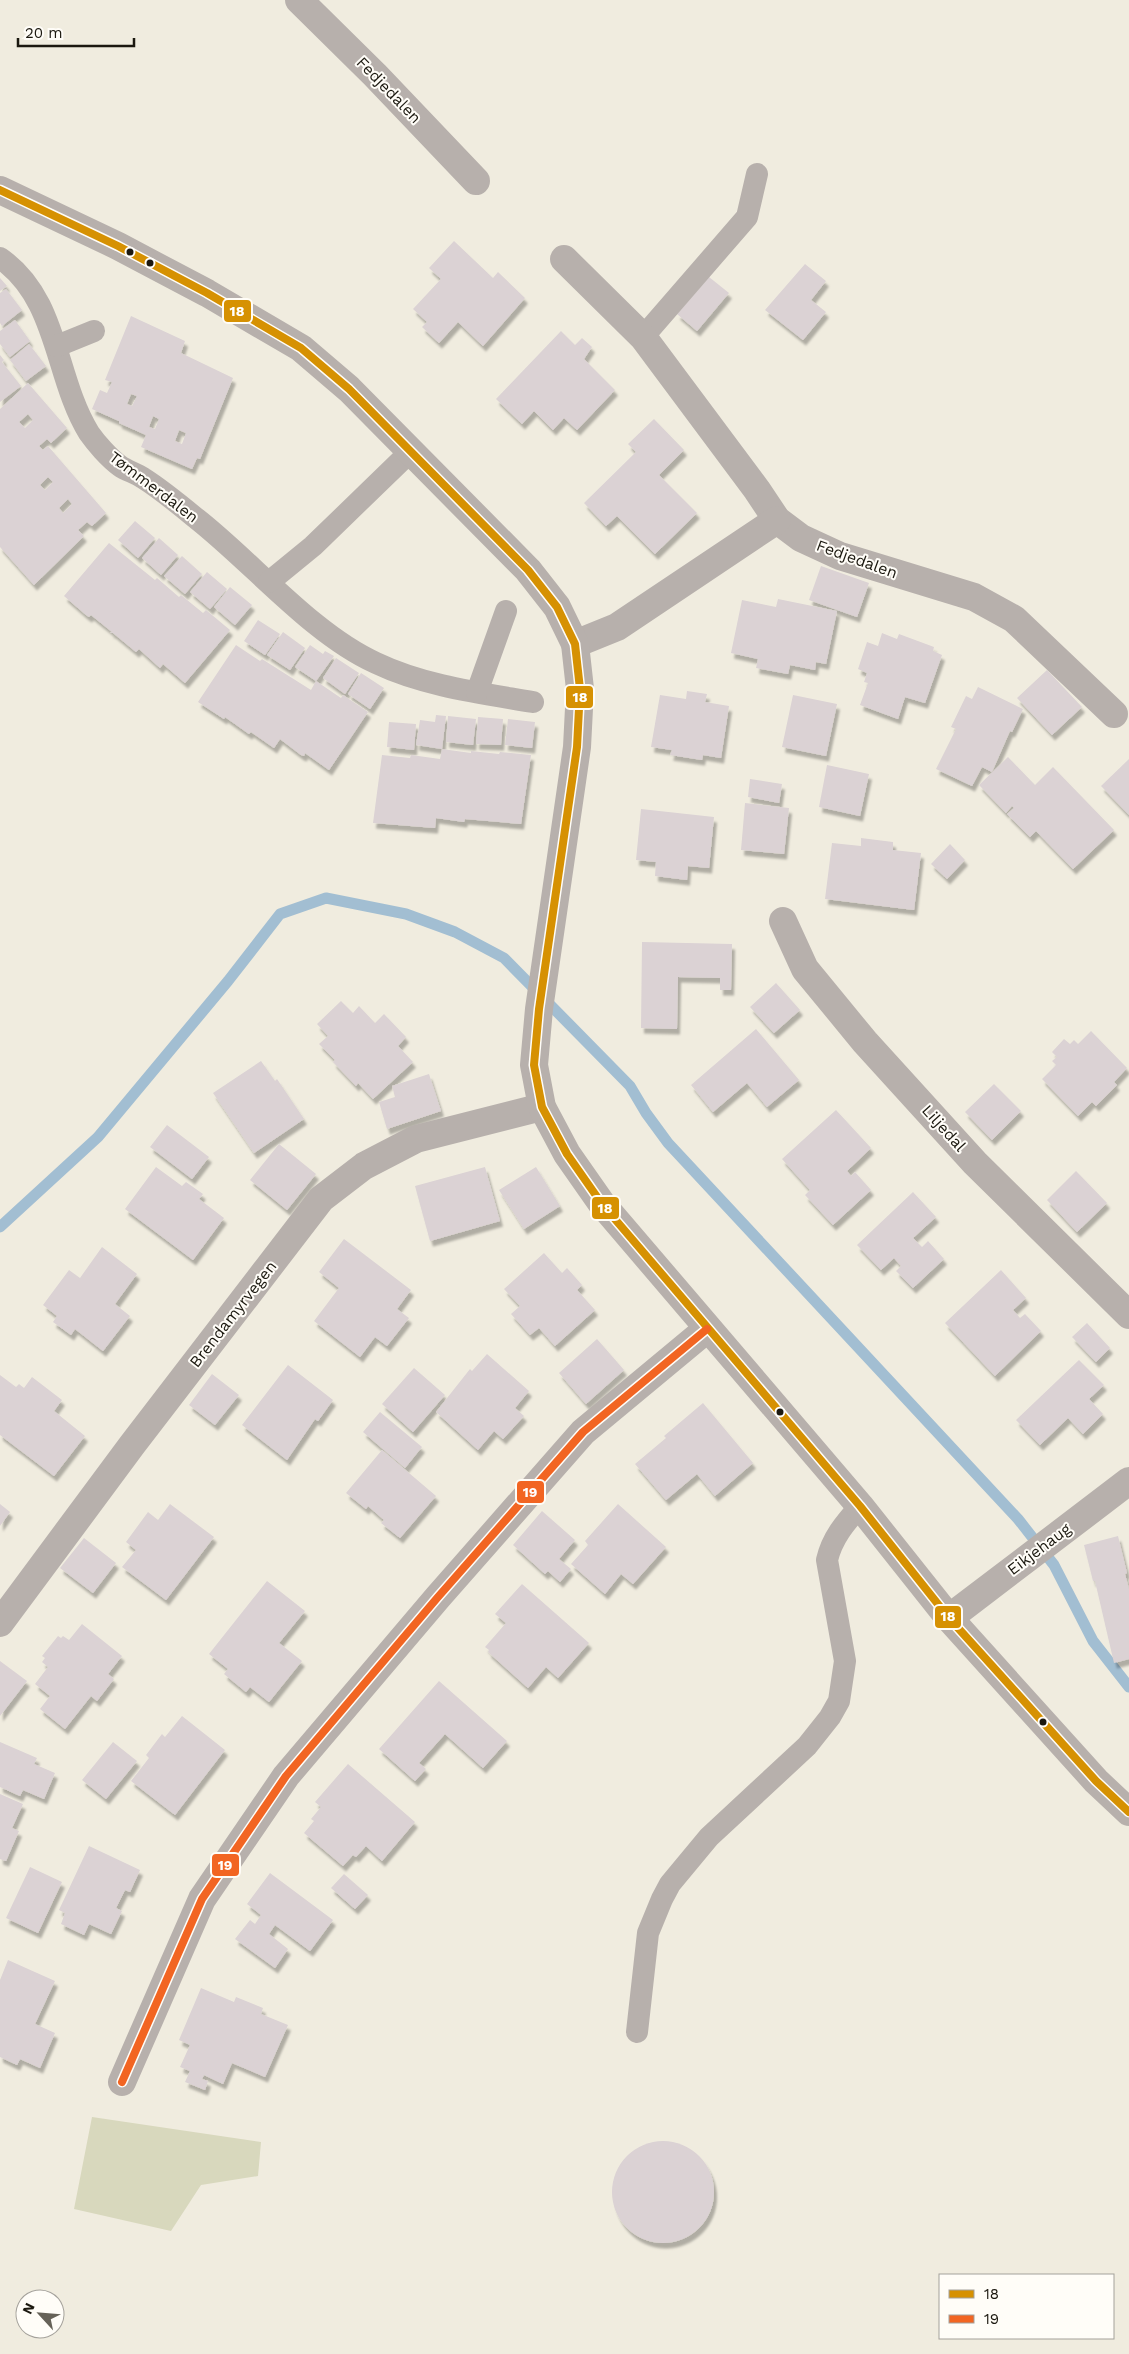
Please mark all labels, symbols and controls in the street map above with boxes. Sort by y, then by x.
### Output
scale bar [18,15,134,47]
text: 20 m [25,24,63,42]
street label: Fedjedalen [353,53,425,127]
unlabelled marker [125,247,135,257]
unlabelled marker [145,258,155,268]
line badge: 18 [223,299,252,323]
text: 18 [230,303,245,319]
street label: Tømmerdalen [106,447,202,527]
street label: Fedjedalen [814,536,900,582]
line badge: 18 [565,685,594,709]
text: 18 [573,689,588,705]
street label: Liljedal [918,1101,970,1155]
line badge: 18 [591,1196,620,1220]
text: 18 [598,1200,613,1216]
street label: Brendamyrvegen [186,1257,280,1371]
unlabelled marker [775,1407,785,1417]
line badge: 19 [516,1480,545,1504]
text: 19 [523,1484,537,1500]
street label: Eikjehaug [1004,1519,1075,1579]
line badge: 18 [934,1605,962,1629]
text: 18 [941,1608,956,1624]
unlabelled marker [1038,1717,1048,1727]
line badge: 19 [211,1853,240,1877]
text: 19 [218,1857,232,1873]
legend [939,2274,1114,2339]
text: 18 [984,2285,999,2303]
north arrow [15,2289,65,2339]
text: N [19,2300,38,2316]
text: 19 [984,2310,999,2328]

